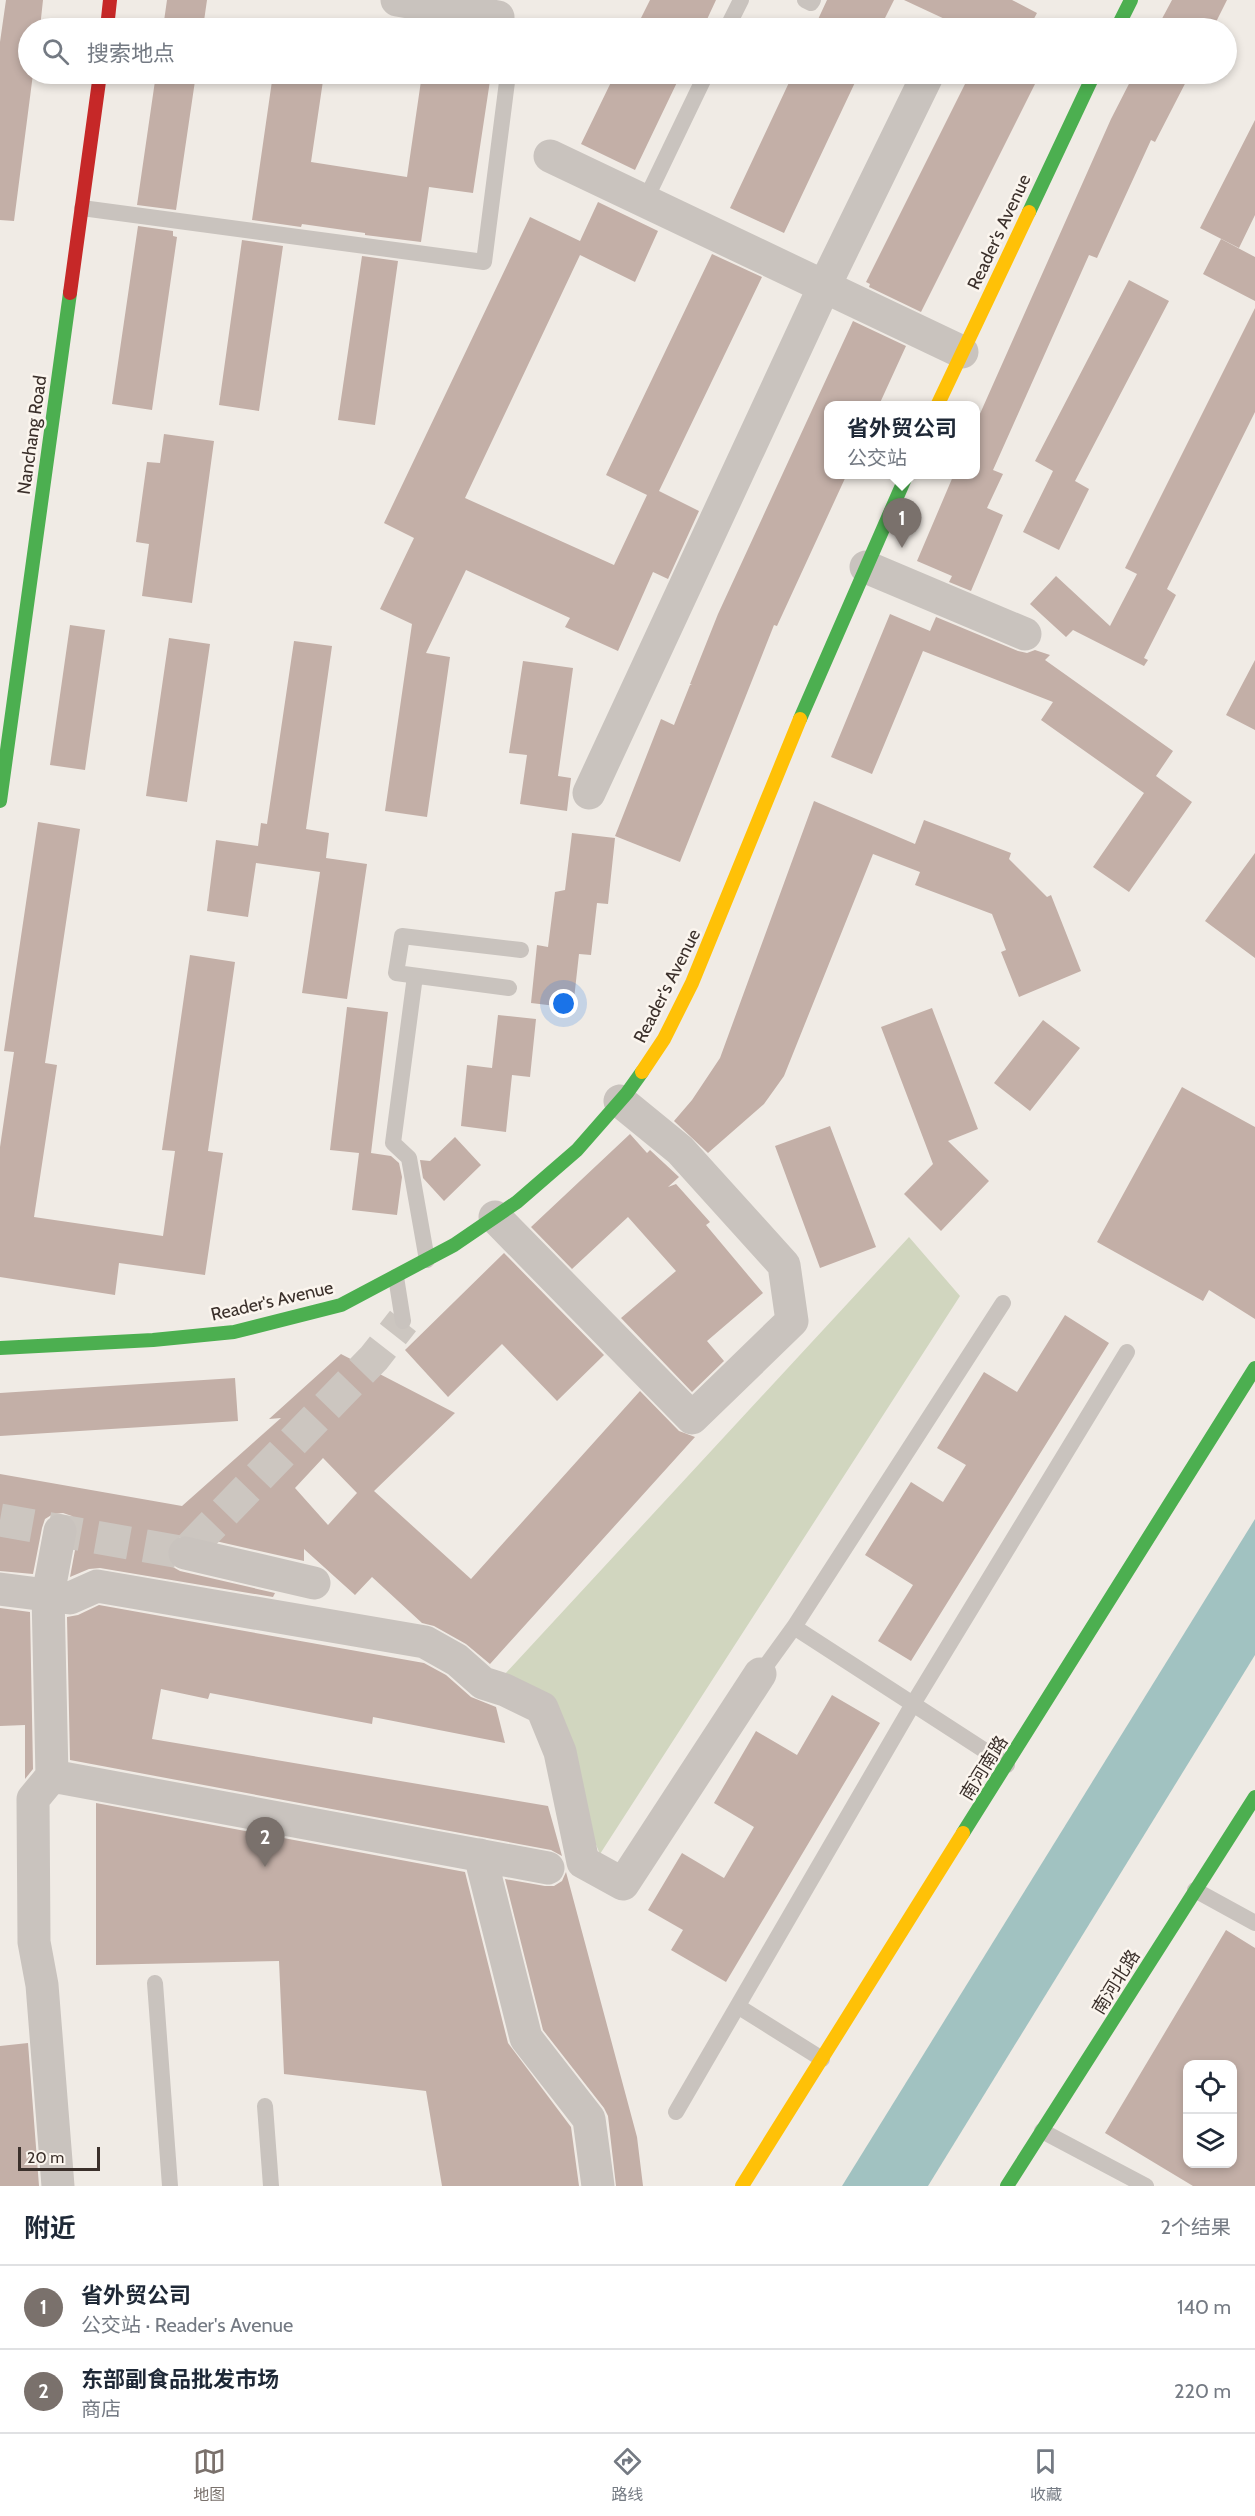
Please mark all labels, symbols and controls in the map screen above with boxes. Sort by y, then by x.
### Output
search box [18,18,1237,84]
icon: search [39,35,72,68]
text: 搜索地点 [87,40,175,67]
street label: Reader's Avenue [963,171,1035,293]
street label: Nanchang Road [13,374,51,496]
popup [824,401,980,479]
text: 省外贸公司 [847,415,957,442]
text: 公交站 [847,446,907,470]
pin: 1 [882,498,922,548]
street label: Reader's Avenue [629,925,705,1047]
your location [549,989,578,1018]
street label: Reader's Avenue [209,1276,335,1326]
street label: 南河南路 [956,1732,1012,1804]
pin: 2 [246,1818,284,1867]
street label: 南河北路 [1088,1946,1144,2018]
map controls [1183,2060,1237,2168]
button: locate [1183,2060,1237,2114]
button: layers [1183,2114,1237,2168]
scale bar [18,2144,100,2172]
text: 20 m [27,2148,64,2167]
text: 附近 [24,2212,76,2244]
text: 2个结果 [1161,2215,1231,2239]
text: 省外贸公司 [81,2282,191,2309]
text: 1 [40,2295,47,2319]
text: 140 m [1177,2295,1231,2319]
text: 公交站 · Reader's Avenue [81,2313,293,2337]
text: 东部副食品批发市场 [81,2366,279,2393]
text: 2 [38,2379,49,2403]
text: 220 m [1174,2379,1231,2403]
text: 商店 [81,2397,121,2421]
tab: 地图 [193,2445,226,2505]
tab: 路线 [611,2445,644,2505]
tab: 收藏 [1029,2445,1062,2505]

